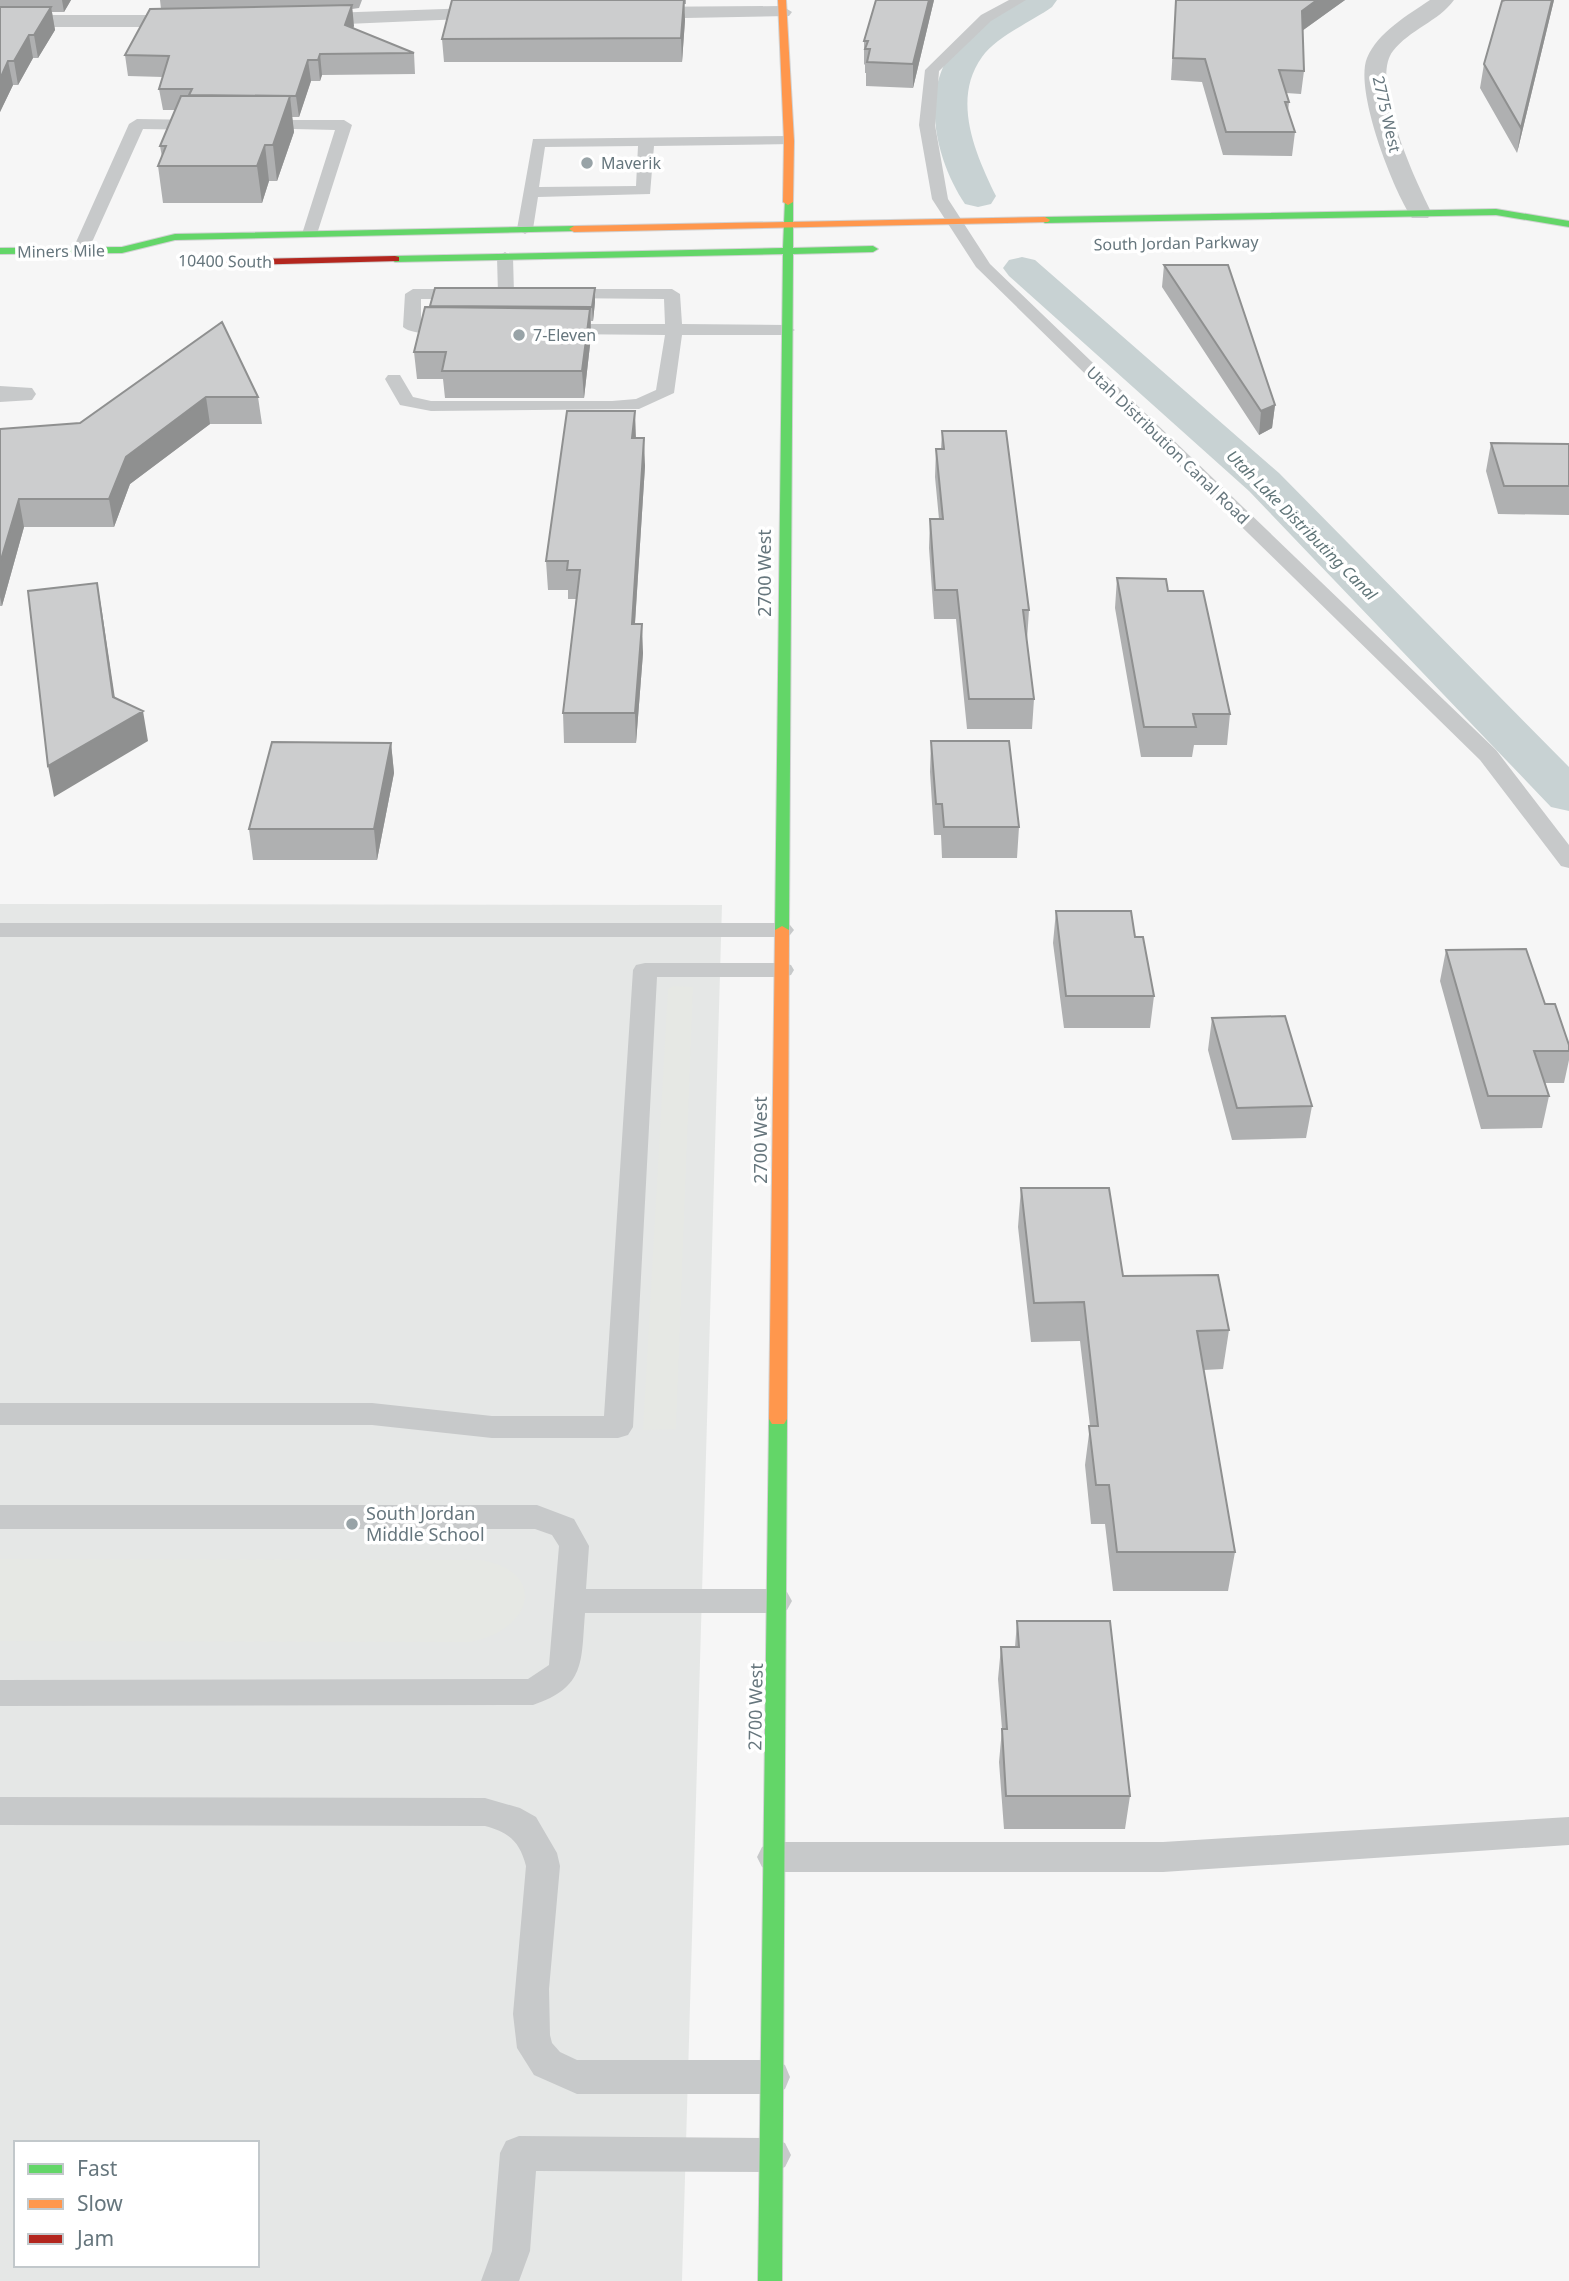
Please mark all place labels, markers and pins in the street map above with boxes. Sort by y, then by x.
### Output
place label: Maverik [601,152,661,174]
marker: Maverik [579,155,595,171]
place label: 7-Eleven [533,324,596,346]
marker: 7-Eleven [511,327,527,343]
place label: South Jordan Middle School [366,1501,485,1546]
marker: South Jordan Middle School [344,1516,360,1532]

